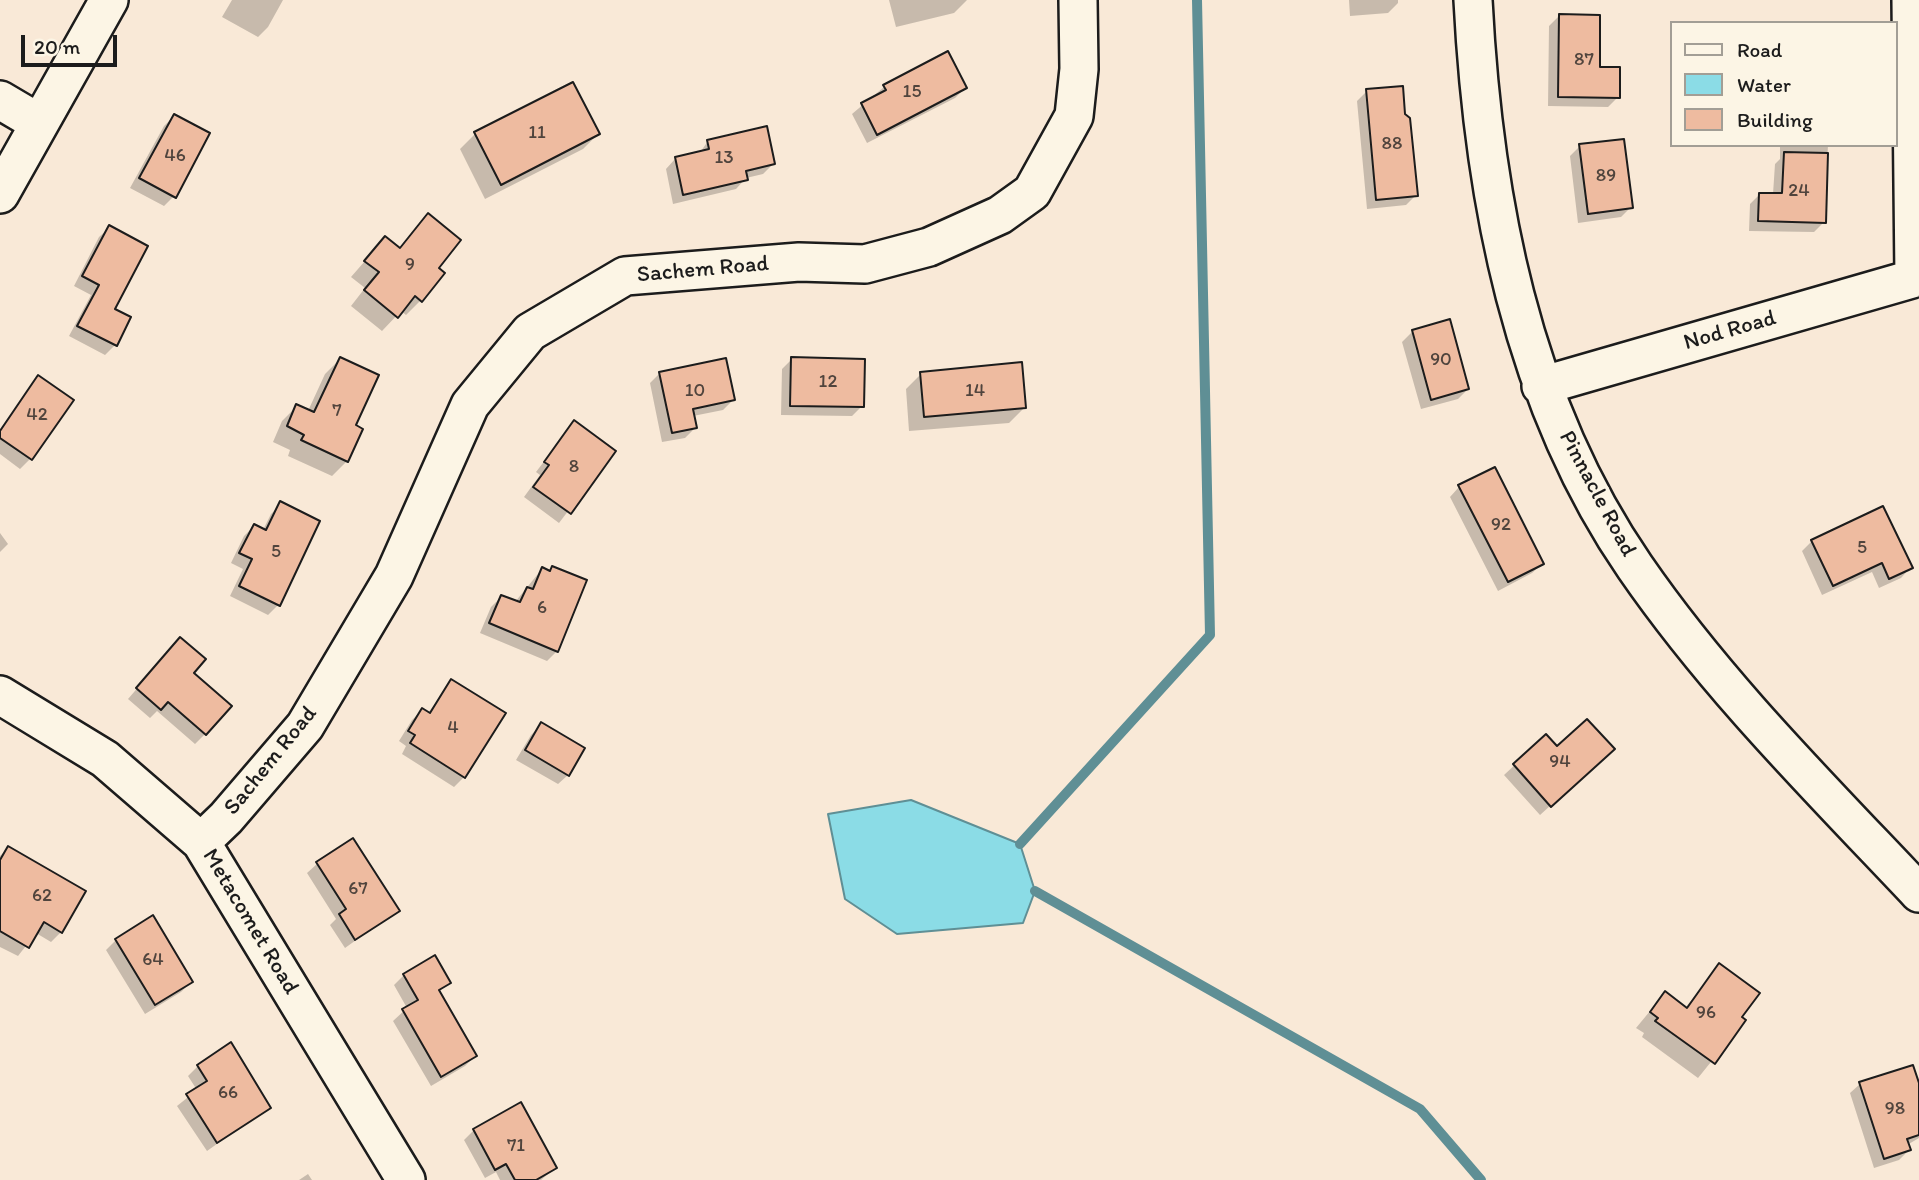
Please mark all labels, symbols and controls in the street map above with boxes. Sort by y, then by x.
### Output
scale bar [24,21,121,65]
legend [1671,21,1898,147]
text: 20 m [34,34,80,59]
text: Road [1737,37,1782,62]
house number: 87 [1574,49,1594,71]
text: Water [1737,72,1791,97]
house number: 15 [903,81,921,103]
text: Building [1737,107,1813,132]
house number: 11 [528,122,546,144]
house number: 88 [1382,133,1402,155]
house number: 46 [164,145,186,167]
house number: 13 [714,147,734,169]
house number: 89 [1596,165,1616,187]
house number: 24 [1788,180,1810,202]
street label: Sachem Road [636,250,770,290]
house number: 9 [405,254,415,276]
street label: Nod Road [1681,305,1779,357]
house number: 90 [1430,349,1452,371]
house number: 12 [819,371,837,393]
house number: 10 [685,380,705,402]
house number: 14 [965,380,985,402]
house number: 7 [332,400,342,422]
house number: 42 [26,404,48,426]
street label: Pinnacle Road [1552,426,1642,562]
house number: 8 [569,456,579,478]
house number: 92 [1491,514,1511,536]
house number: 5 [1857,537,1867,559]
house number: 5 [271,541,281,563]
house number: 6 [537,597,547,619]
street label: Sachem Road [219,701,323,821]
house number: 4 [447,717,459,739]
house number: 94 [1549,751,1571,773]
street label: Metacomet Road [196,844,304,1000]
house number: 67 [348,878,368,900]
house number: 62 [32,885,52,907]
house number: 64 [142,949,164,971]
house number: 96 [1696,1002,1716,1024]
house number: 66 [218,1082,238,1104]
house number: 98 [1885,1098,1905,1120]
house number: 71 [507,1135,525,1157]

